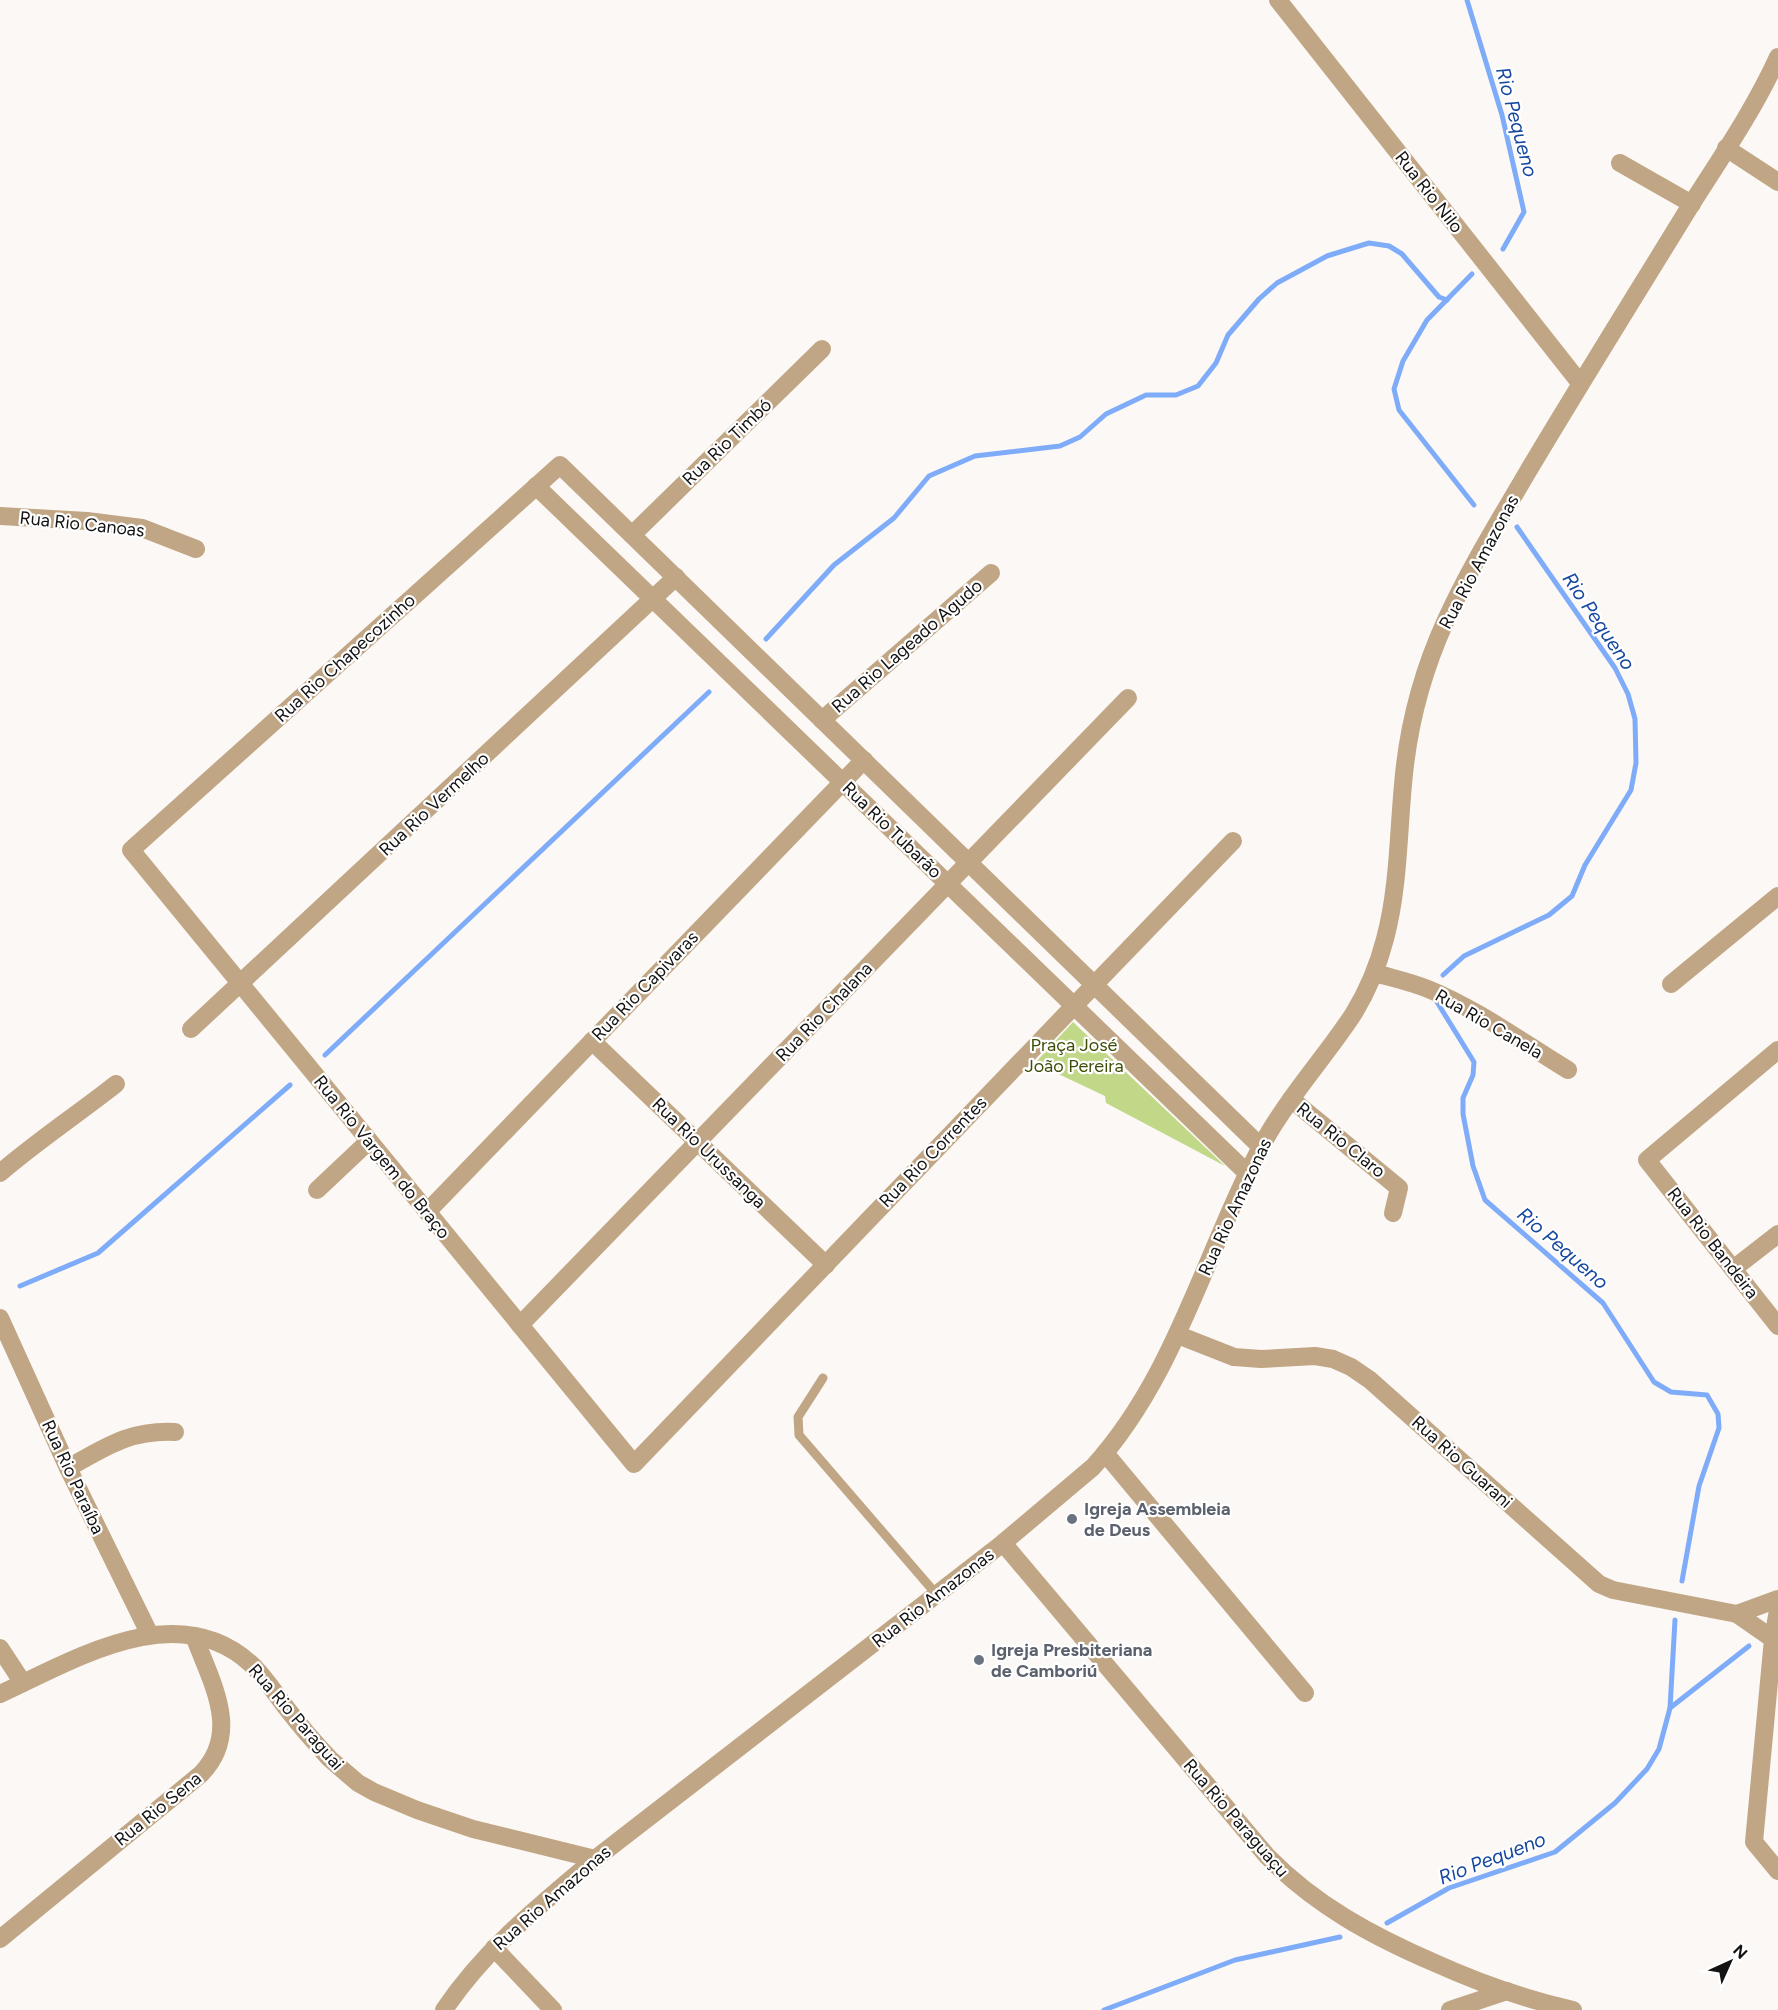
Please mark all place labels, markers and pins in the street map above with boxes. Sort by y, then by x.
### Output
place label: Igreja Assembleia de Deus [1084,1498,1231,1541]
marker: Igreja Assembleia de Deus [1065,1512,1079,1526]
place label: Igreja Presbiteriana de Camboriú [991,1639,1152,1682]
marker: Igreja Presbiteriana de Camboriú [972,1653,986,1667]

